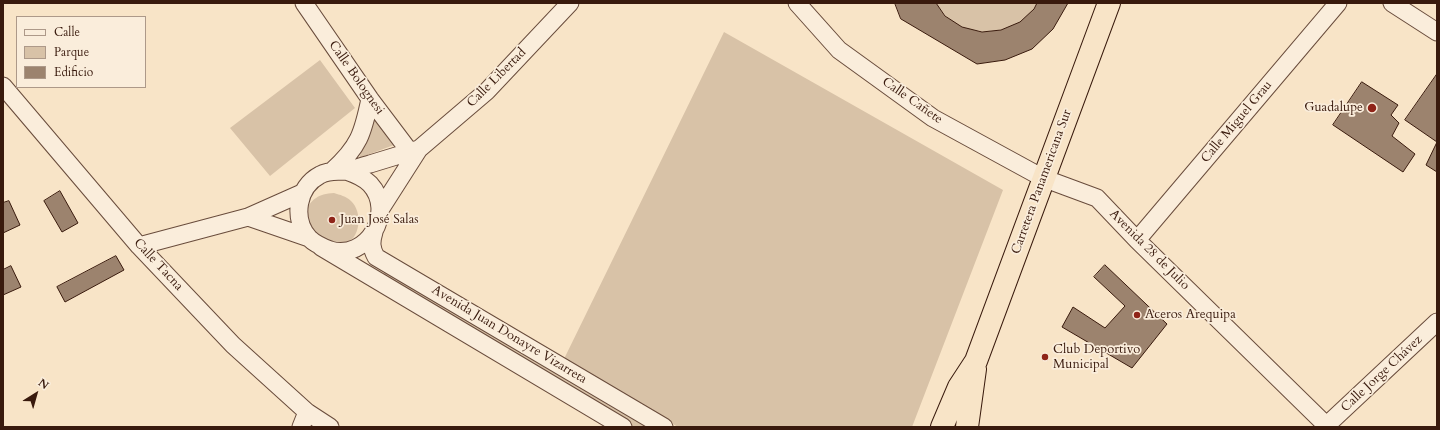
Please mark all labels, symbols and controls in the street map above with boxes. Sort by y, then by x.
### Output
legend [16,16,146,88]
text: Calle [54,24,80,40]
street label: Calle Bolognesi [325,38,387,118]
text: Parque [54,44,89,60]
street label: Calle Libertad [464,45,530,111]
text: Edificio [54,64,93,80]
street label: Calle Cañete [879,74,945,128]
street label: Calle Miguel Grau [1198,78,1276,166]
place label: Guadalupe [1304,100,1363,116]
marker: Guadalupe [1366,102,1378,114]
street label: Carretera Panamericana Sur [1009,108,1075,256]
street label: Avenida 28 de Julio [1105,206,1193,294]
place label: Juan José Salas [340,212,419,228]
marker: Juan José Salas [327,215,337,225]
street label: Calle Tacna [130,236,186,294]
street label: Avenida Juan Donayre Vizarreta [429,282,589,388]
place label: Aceros Arequipa [1145,307,1236,323]
marker: Aceros Arequipa [1132,310,1142,320]
street label: Calle Jorge Chávez [1338,332,1426,416]
place label: Club Deportivo Municipal [1053,342,1140,373]
marker: Club Deportivo Municipal [1040,352,1050,362]
north arrow [16,374,56,414]
text: N [35,375,52,393]

